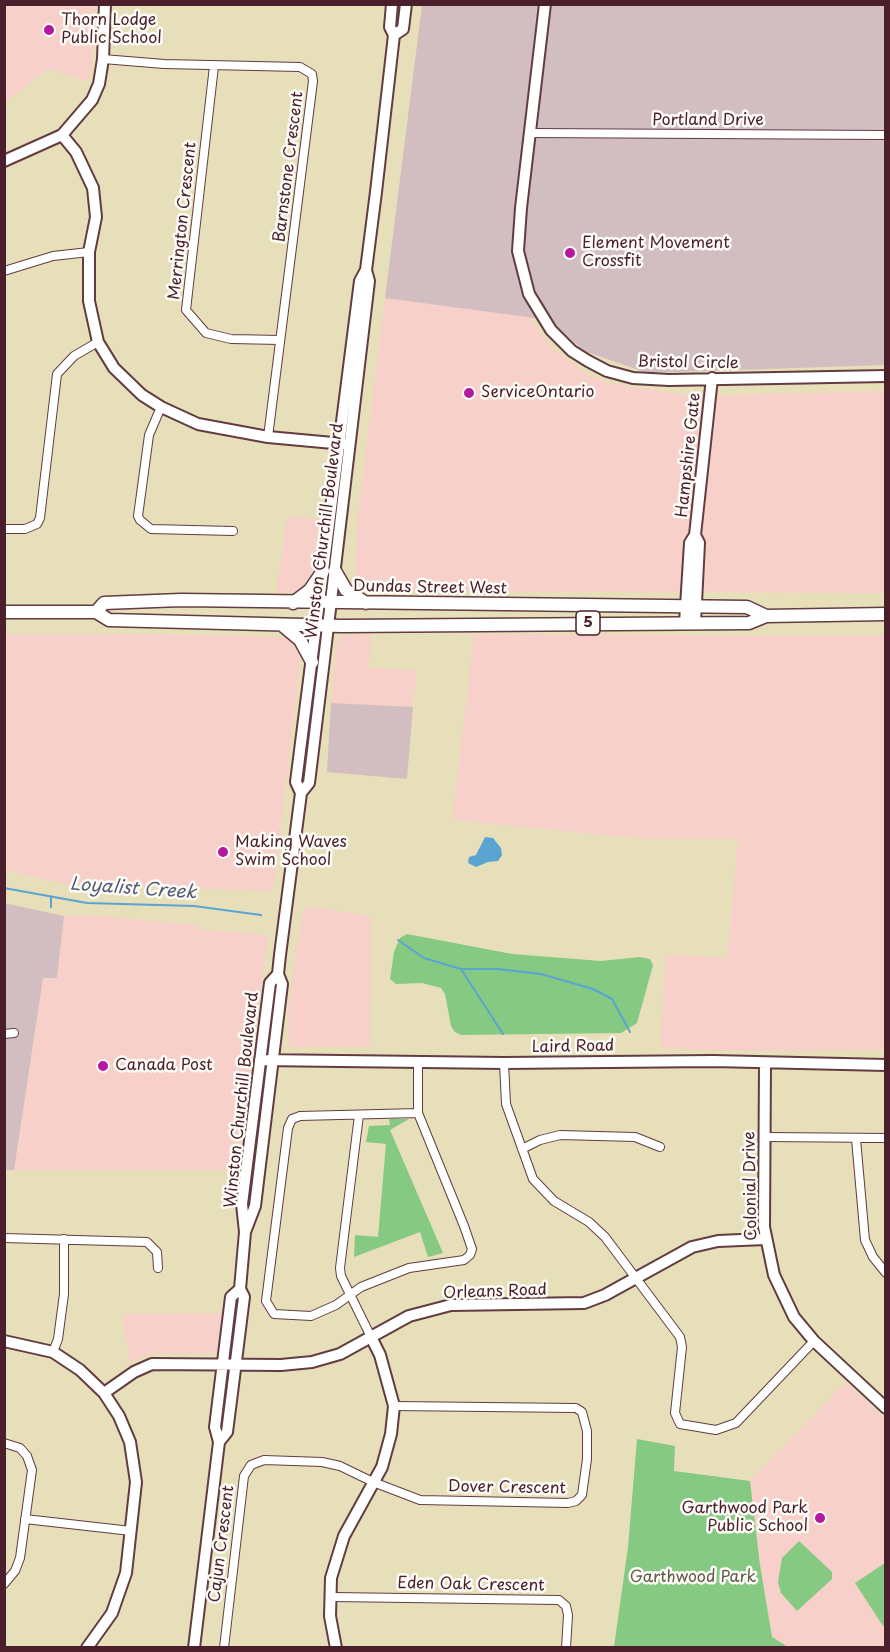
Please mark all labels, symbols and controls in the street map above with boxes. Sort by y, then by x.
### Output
place label: Thorn Lodge Public School [61,11,162,49]
marker: Thorn Lodge Public School [42,23,56,37]
street label: Barnstone Crescent [270,90,308,244]
street label: Portland Drive [652,111,764,131]
street label: Merrington Crescent [165,141,201,301]
place label: Element Movement Crossfit [582,234,730,272]
marker: Element Movement Crossfit [563,246,577,260]
street label: Bristol Circle [637,353,739,373]
place label: ServiceOntario [481,383,594,403]
marker: ServiceOntario [462,386,476,400]
street label: Hampshire Gate [673,392,705,518]
street label: Winston Churchill Boulevard [302,422,348,640]
street label: Dundas Street West [353,577,507,599]
road number: 5 [576,611,600,635]
place label: Making Waves Swim School [235,833,347,871]
marker: Making Waves Swim School [216,845,230,859]
water label: Loyalist Creek [69,874,197,904]
street label: Winston Churchill Boulevard [221,991,263,1209]
street label: Laird Road [532,1037,614,1057]
place label: Canada Post [115,1056,213,1076]
marker: Canada Post [96,1059,110,1073]
street label: Colonial Drive [740,1131,762,1241]
street label: Orleans Road [443,1281,547,1303]
street label: Dover Crescent [448,1477,566,1499]
street label: Cajun Crescent [205,1484,239,1604]
place label: Garthwood Park Public School [681,1499,808,1537]
marker: Garthwood Park Public School [813,1511,827,1525]
park label: Garthwood Park [630,1568,756,1588]
street label: Eden Oak Crescent [397,1574,545,1596]

